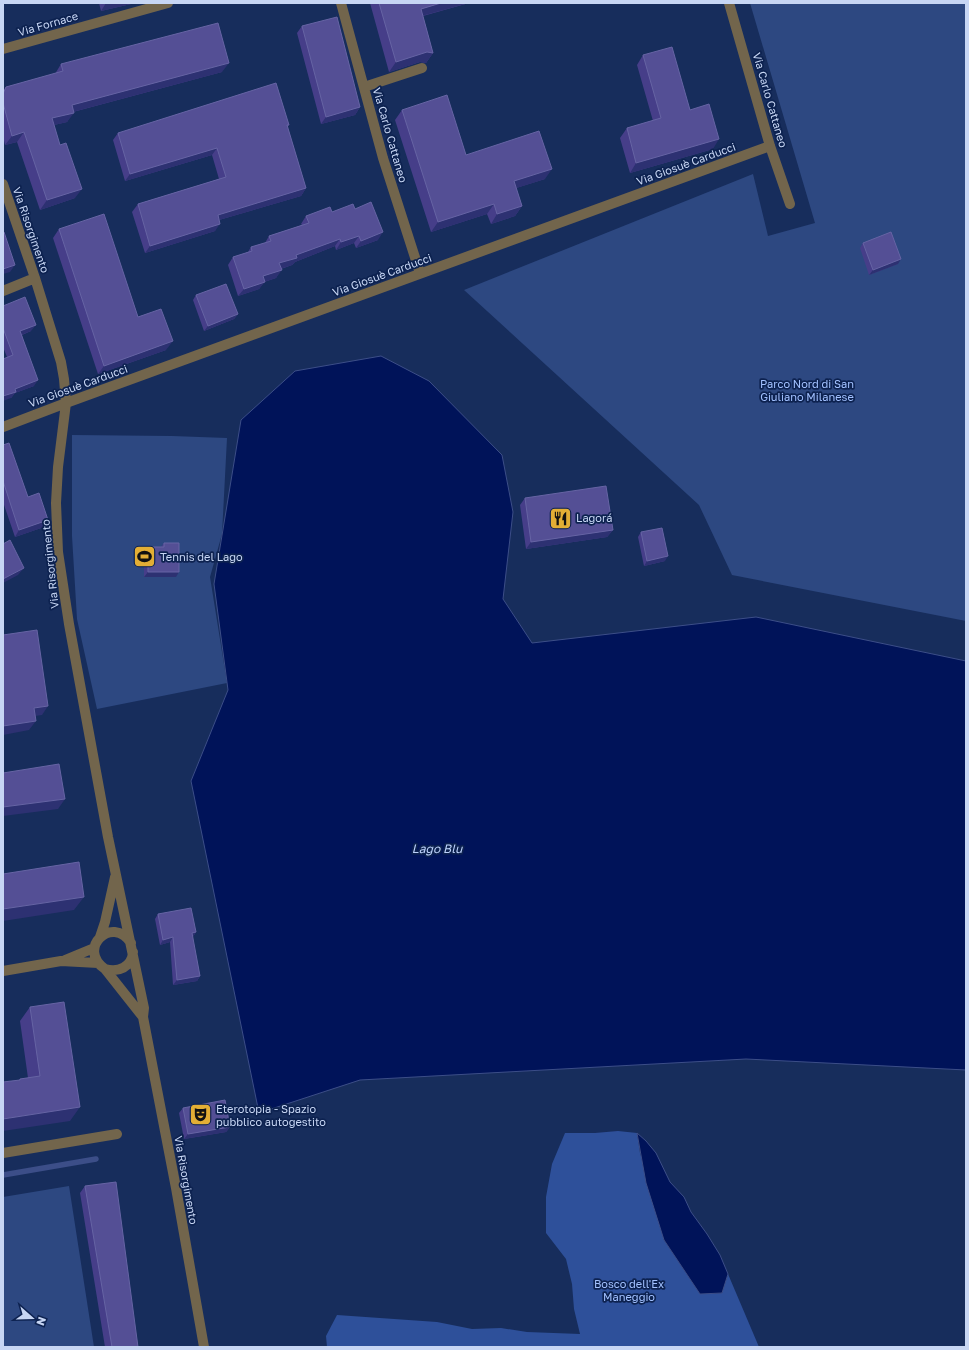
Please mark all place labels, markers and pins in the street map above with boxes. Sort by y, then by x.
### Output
restaurant icon: Lagorá [548,505,574,531]
place label: Lagorá [576,511,612,524]
sports icon: Tennis del Lago [132,544,158,570]
place label: Tennis del Lago [160,550,243,563]
theatre icon: Eterotopia - Spazio pubblico autogestito [187,1102,213,1128]
place label: Eterotopia - Spazio pubblico autogestito [216,1102,326,1128]

